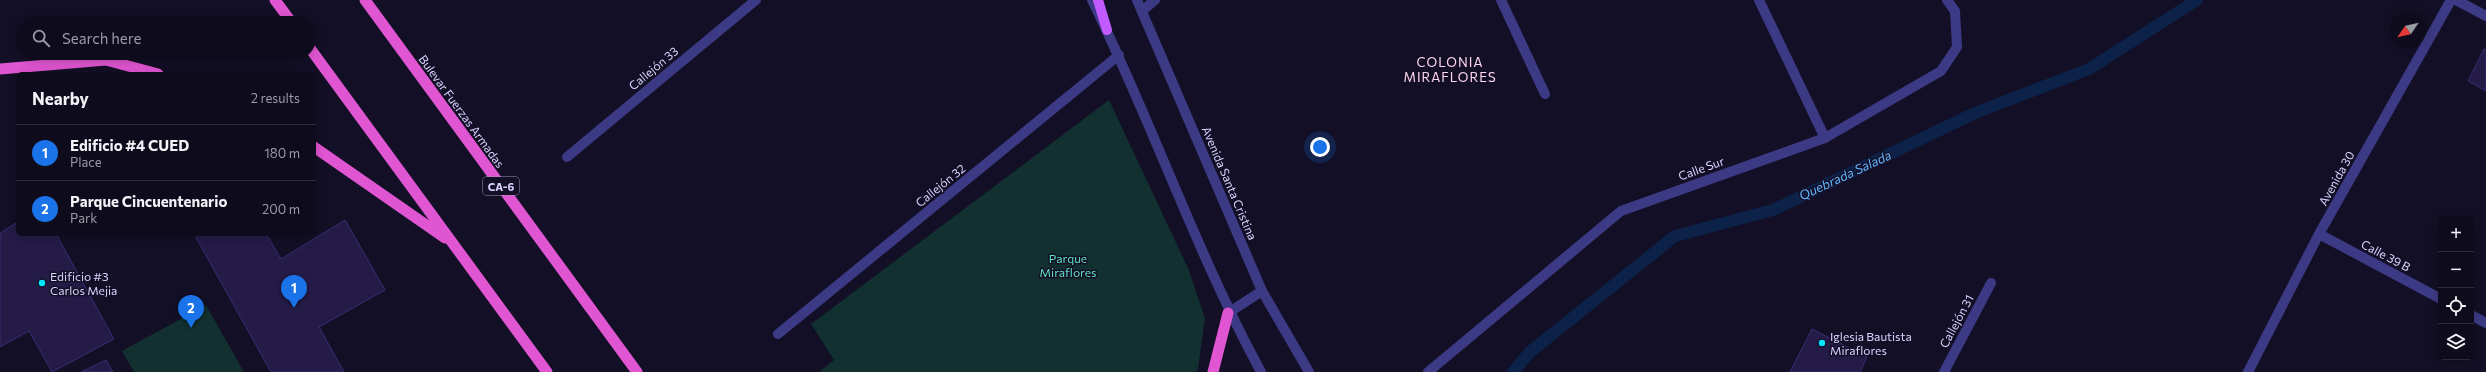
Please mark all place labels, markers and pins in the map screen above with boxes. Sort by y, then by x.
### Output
place label: Edificio #3 Carlos Mejia [50,269,117,297]
pin: 1 [281,275,307,308]
marker: Edificio #3 Carlos Mejia [37,278,47,288]
pin: 2 [178,295,204,328]
place label: Iglesia Bautista Miraflores [1830,329,1912,357]
marker: Iglesia Bautista Miraflores [1817,338,1827,348]

